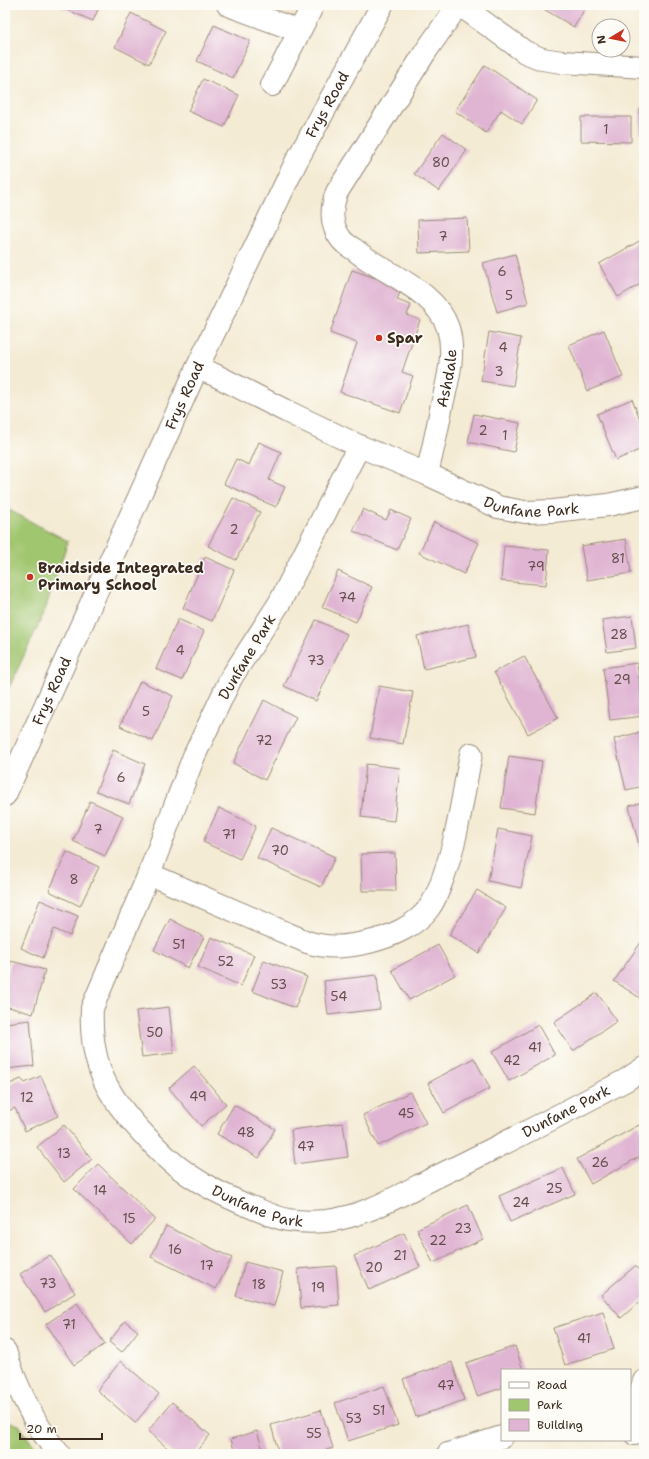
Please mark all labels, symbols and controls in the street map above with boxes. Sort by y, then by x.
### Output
north arrow [591,18,631,58]
text: N [593,34,610,45]
street label: Frys Road [301,67,354,142]
house number: 1 [603,121,609,138]
house number: 80 [432,154,450,171]
house number: 7 [438,228,448,245]
house number: 6 [497,263,507,280]
house number: 5 [505,287,513,304]
place label: Spar [387,328,423,348]
marker: Spar [374,333,384,343]
house number: 4 [498,339,508,356]
street label: Ashdale [432,349,461,409]
street label: Frys Road [161,357,209,433]
house number: 3 [494,363,504,380]
house number: 2 [478,422,488,439]
house number: 1 [502,427,508,444]
street label: Dunfane Park [480,492,580,522]
house number: 2 [229,521,239,538]
house number: 81 [611,550,625,567]
place label: Braidside Integrated Primary School [38,558,204,595]
house number: 79 [527,558,545,575]
marker: Braidside Integrated Primary School [25,572,35,582]
house number: 74 [338,589,356,606]
street label: Dunfane Park [214,610,280,704]
house number: 28 [610,626,628,643]
house number: 4 [175,642,185,659]
house number: 73 [307,652,325,669]
street label: Frys Road [28,653,76,728]
house number: 29 [613,671,631,688]
house number: 5 [142,703,150,720]
house number: 72 [255,732,273,749]
house number: 6 [116,769,126,786]
house number: 7 [93,821,103,838]
house number: 71 [222,826,236,843]
house number: 70 [271,842,289,859]
house number: 8 [69,871,79,888]
house number: 51 [173,936,185,953]
house number: 52 [218,953,234,970]
house number: 53 [271,976,287,993]
house number: 54 [331,988,347,1005]
house number: 50 [147,1024,163,1041]
house number: 41 [528,1039,542,1056]
house number: 42 [503,1052,521,1069]
street label: Dunfane Park [519,1080,614,1142]
house number: 49 [189,1088,207,1105]
house number: 12 [20,1089,34,1106]
house number: 45 [398,1105,414,1122]
house number: 48 [237,1124,255,1141]
house number: 47 [297,1138,315,1155]
house number: 13 [57,1145,71,1162]
house number: 26 [591,1154,609,1171]
house number: 25 [546,1180,562,1197]
street label: Dunfane Park [208,1181,304,1232]
house number: 14 [93,1182,107,1199]
house number: 24 [512,1194,530,1211]
house number: 15 [122,1210,136,1227]
house number: 23 [454,1220,472,1237]
house number: 22 [429,1232,447,1249]
house number: 16 [168,1241,182,1258]
house number: 21 [393,1247,407,1264]
house number: 17 [200,1257,214,1274]
house number: 20 [365,1259,383,1276]
house number: 73 [39,1275,57,1292]
house number: 18 [252,1276,266,1293]
house number: 19 [311,1279,325,1296]
house number: 71 [62,1316,76,1333]
house number: 41 [577,1330,591,1347]
legend [501,1369,631,1441]
house number: 47 [437,1377,455,1394]
text: Road [537,1377,568,1393]
text: Park [537,1397,563,1413]
house number: 51 [373,1402,385,1419]
house number: 53 [346,1410,362,1427]
scale bar [20,1415,102,1441]
text: Building [537,1417,583,1433]
text: 20 m [26,1421,57,1437]
house number: 55 [306,1425,322,1442]

